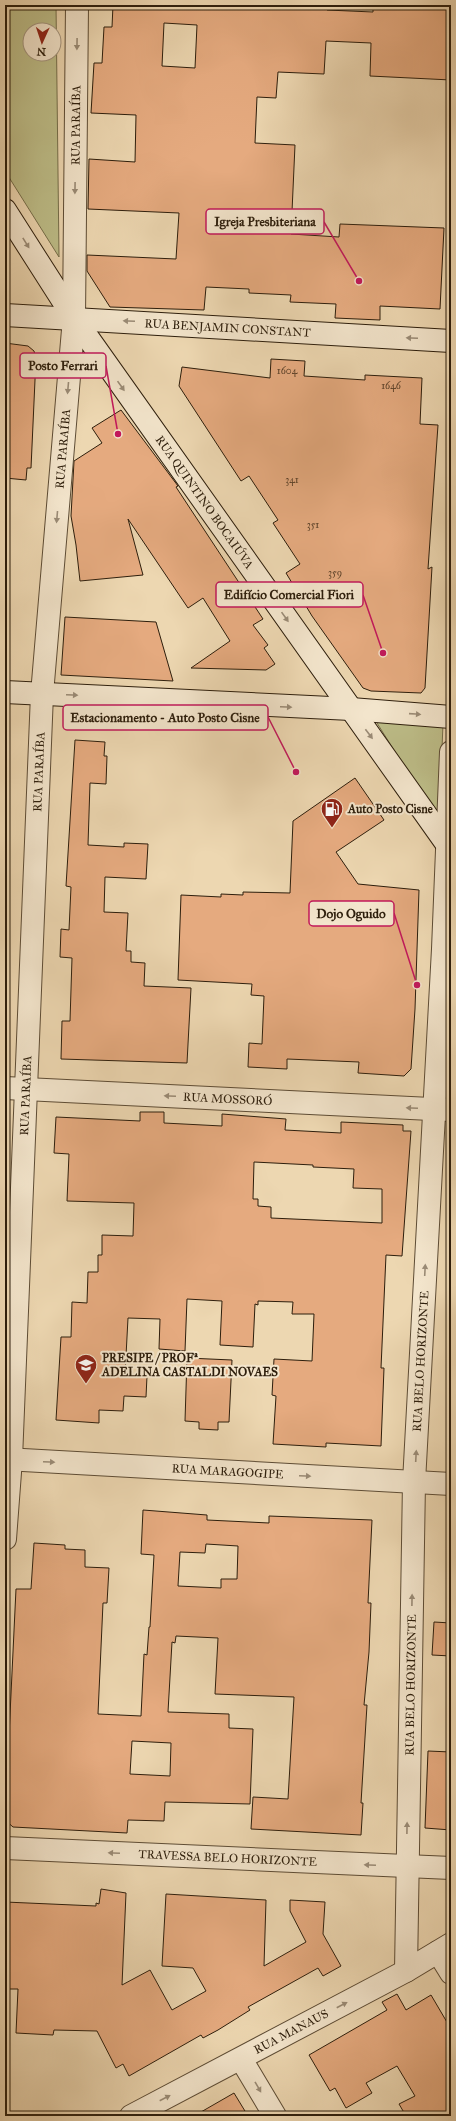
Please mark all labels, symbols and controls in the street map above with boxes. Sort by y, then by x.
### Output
north arrow [22,22,62,62]
one-way arrow [74,38,80,51]
text: N [36,45,47,58]
street label: RUA PARAÍBA [67,85,83,165]
one-way arrow [72,182,78,195]
callout: Igreja Presbiteriana [206,209,324,234]
text: Igreja Presbiteriana [214,214,316,230]
one-way arrow [22,238,30,248]
street label: RUA BENJAMIN CONSTANT [144,316,311,340]
one-way arrow [123,318,135,325]
one-way arrow [406,335,418,342]
callout: Posto Ferrari [20,353,106,378]
text: Posto Ferrari [28,358,98,374]
house number: 1604 [277,365,298,377]
one-way arrow [117,380,125,391]
house number: 1646 [381,380,402,392]
one-way arrow [64,382,71,394]
street label: RUA PARAÍBA [52,408,73,489]
street label: RUA QUINTINO BOCAIÚVA [153,433,257,572]
house number: 341 [285,474,299,486]
one-way arrow [54,511,61,523]
house number: 351 [307,519,319,531]
house number: 359 [328,567,342,579]
callout: Edifício Comercial Fiori [216,582,363,607]
text: Edifício Comercial Fiori [224,587,355,603]
one-way arrow [281,612,290,623]
one-way arrow [66,692,78,699]
one-way arrow [280,704,293,710]
callout: Estacionamento - Auto Posto Cisne [63,705,268,730]
text: Estacionamento - Auto Posto Cisne [70,710,260,726]
one-way arrow [409,711,421,718]
one-way arrow [365,729,374,740]
street label: RUA PARAÍBA [30,731,47,812]
fuel station icon: Auto Posto Cisne [319,796,345,829]
place label: Auto Posto Cisne [347,802,433,816]
callout: Dojo Oguido [309,901,394,926]
text: Dojo Oguido [316,906,386,922]
street label: RUA PARAÍBA [17,1055,34,1136]
street label: RUA MOSSORÓ [183,1090,273,1108]
one-way arrow [163,1093,176,1099]
one-way arrow [406,1104,418,1111]
one-way arrow [422,1263,428,1276]
street label: RUA BELO HORIZONTE [410,1290,431,1432]
place label: PRESIPE / PROFª ADELINA CASTALDI NOVAES [101,1351,278,1379]
school or university icon: PRESIPE / PROFª ADELINA CASTALDI NOVAES [73,1352,99,1385]
one-way arrow [412,1450,419,1462]
one-way arrow [43,1458,55,1465]
street label: RUA MARAGOGIPE [171,1461,284,1482]
one-way arrow [299,1473,311,1480]
one-way arrow [409,1593,415,1606]
street label: RUA BELO HORIZONTE [403,1614,419,1756]
one-way arrow [404,1821,410,1834]
street label: TRAVESSA BELO HORIZONTE [138,1847,318,1869]
one-way arrow [108,1850,120,1857]
one-way arrow [363,1862,376,1868]
one-way arrow [336,2001,348,2008]
street label: RUA MANAUS [251,2006,331,2057]
one-way arrow [254,2081,261,2093]
one-way arrow [159,2095,171,2101]

